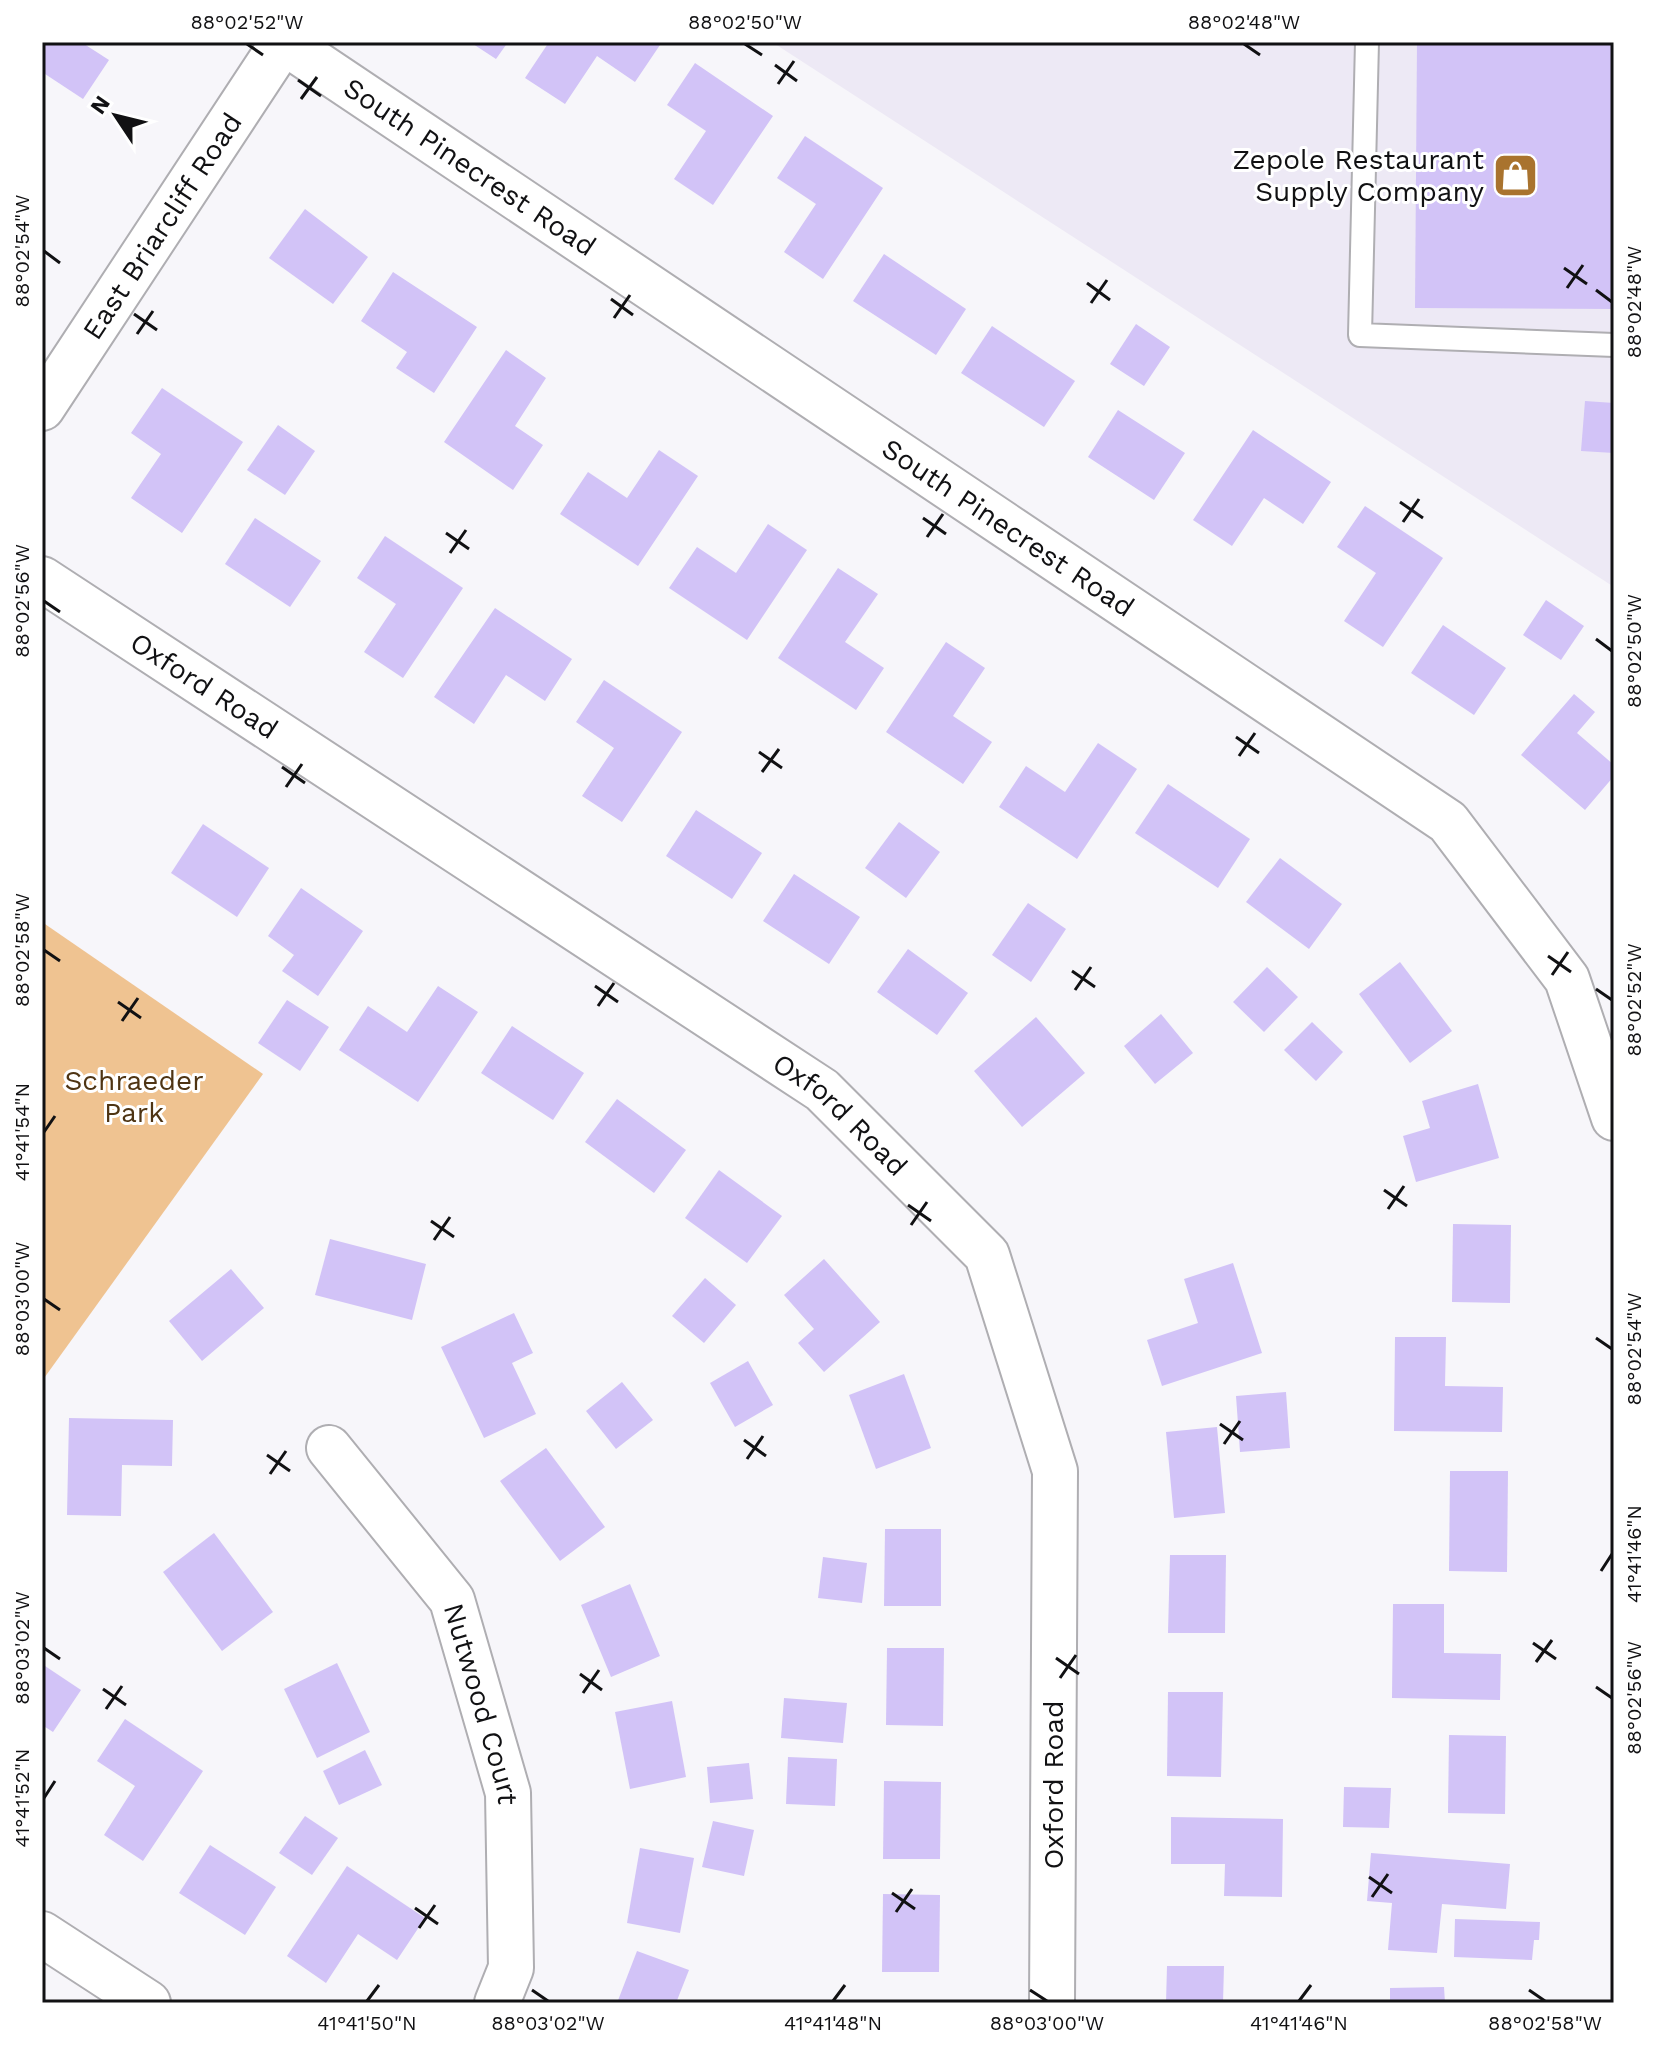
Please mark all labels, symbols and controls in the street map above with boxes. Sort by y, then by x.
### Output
text: 88°02'52"W [190,10,304,34]
text: 88°02'50"W [688,10,802,34]
text: 88°02'48"W [1188,10,1300,34]
street label: South Pinecrest Road [338,71,602,263]
north arrow [76,76,156,156]
text: N [85,91,115,119]
street label: East Briarcliff Road [75,106,248,345]
place label: Zepole Restaurant Supply Company [1233,143,1485,208]
shop icon: Zepole Restaurant Supply Company [1491,151,1539,199]
text: 88°02'54"W [10,195,34,307]
text: 88°02'48"W [1622,246,1646,358]
street label: South Pinecrest Road [876,431,1141,624]
text: 88°02'56"W [10,544,34,658]
text: 88°02'50"W [1622,594,1646,708]
street label: Oxford Road [124,625,284,746]
text: 88°02'58"W [10,893,34,1007]
text: 88°02'52"W [1622,943,1646,1057]
street label: Oxford Road [767,1046,914,1182]
park label: Schraeder Park [64,1064,204,1129]
text: 41°41'54"N [10,1083,34,1181]
text: 88°03'00"W [10,1242,34,1356]
text: 88°02'54"W [1622,1293,1646,1405]
text: 41°41'46"N [1622,1505,1646,1603]
text: 88°03'02"W [10,1591,34,1705]
street label: Nutwood Court [437,1599,525,1805]
text: 88°02'56"W [1622,1641,1646,1755]
street label: Oxford Road [1037,1700,1070,1870]
text: 41°41'52"N [10,1749,34,1847]
text: 41°41'50"N [317,2011,417,2035]
text: 88°03'02"W [491,2011,605,2035]
text: 41°41'48"N [784,2011,882,2035]
text: 88°03'00"W [990,2011,1104,2035]
text: 41°41'46"N [1250,2011,1348,2035]
text: 88°02'58"W [1488,2011,1602,2035]

